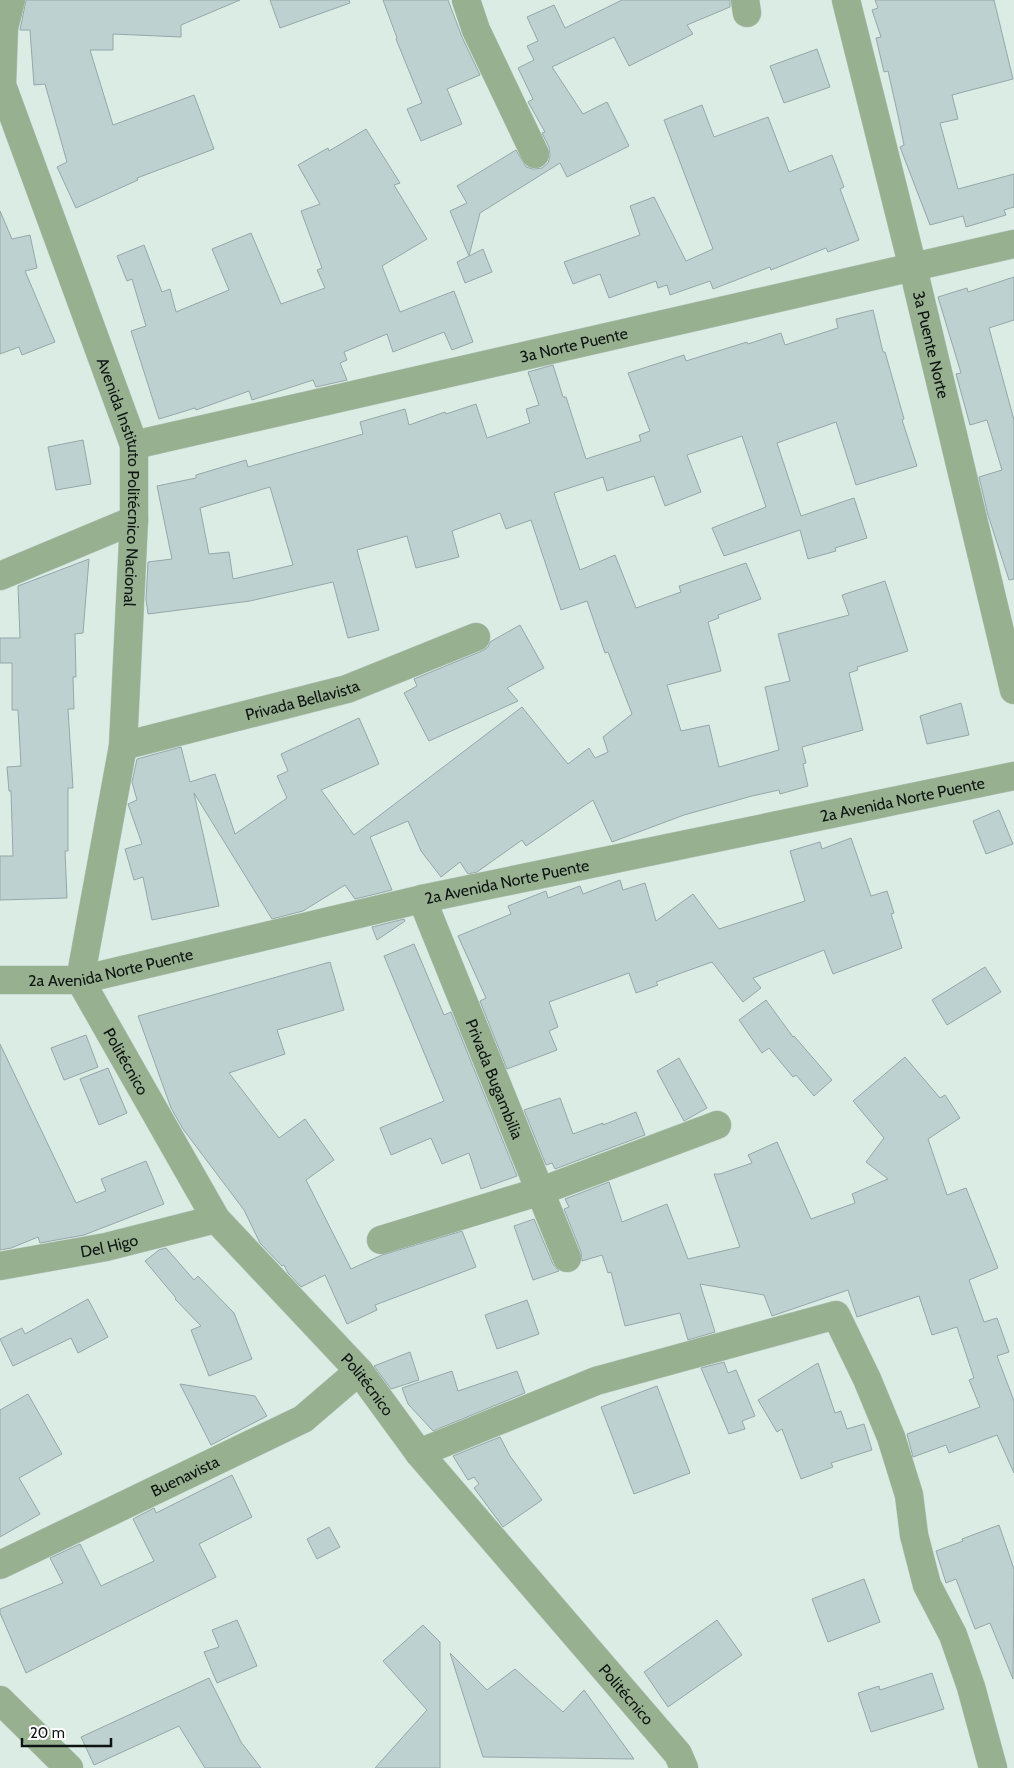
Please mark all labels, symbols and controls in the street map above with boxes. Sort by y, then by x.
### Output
street label: 3a Puente Norte [909,289,953,400]
street label: 3a Norte Puente [518,324,630,367]
street label: Avenida Instituto Politécnico Nacional [93,355,143,607]
street label: Privada Bellavista [243,676,362,724]
street label: 2a Avenida Norte Puente [818,773,986,826]
street label: 2a Avenida Norte Puente [423,856,591,908]
street label: 2a Avenida Norte Puente [28,945,195,990]
street label: Privada Bugambilia [461,1016,527,1142]
street label: Politécnico [99,1025,152,1099]
street label: Del Higo [79,1230,140,1261]
street label: Politécnico [337,1349,398,1420]
street label: Buenavista [148,1452,222,1501]
street label: Politécnico [595,1660,658,1729]
scale bar [22,1716,111,1748]
text: 20 m [30,1724,65,1742]

